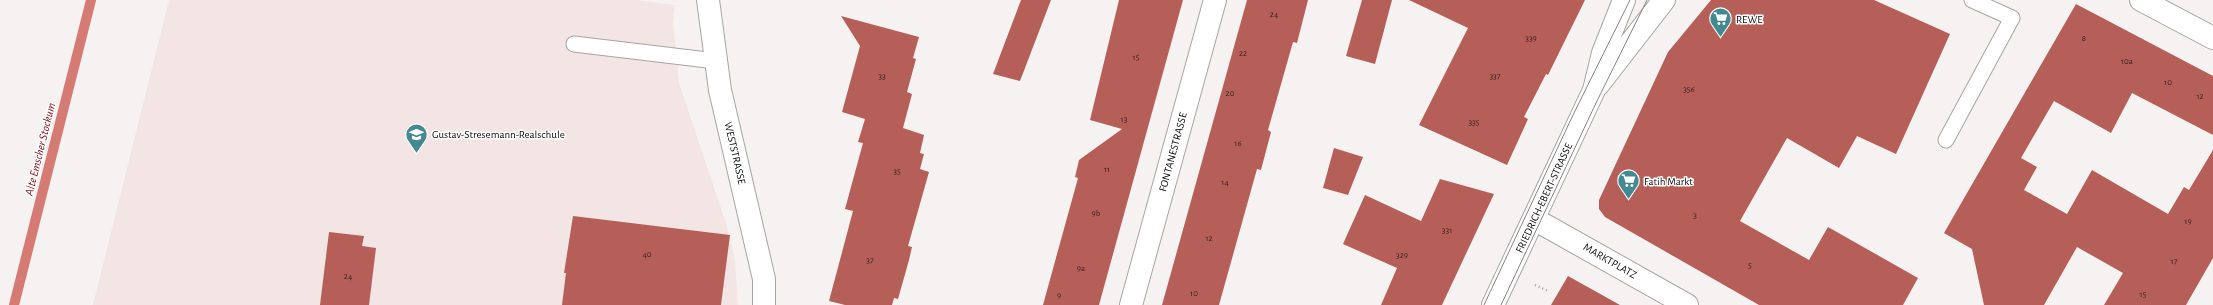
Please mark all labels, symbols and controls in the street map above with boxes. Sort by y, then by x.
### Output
supermarket icon: REWE [1708,6,1734,39]
house number: 24 [1270,10,1279,19]
place label: REWE [1736,14,1763,25]
house number: 339 [1525,34,1537,43]
house number: 8 [2082,34,2086,43]
house number: 22 [1239,49,1247,58]
house number: 15 [1133,53,1140,62]
house number: 10a [2121,57,2133,66]
house number: 33 [878,72,886,81]
house number: 337 [1489,72,1501,81]
house number: 10 [2164,78,2172,87]
house number: 356 [1683,85,1695,94]
house number: 20 [1226,89,1235,98]
house number: 12 [2196,92,2204,101]
water label: Alte Emscher Stockum [22,101,57,198]
street label: FONTANESTRASSE [1157,110,1189,193]
house number: 13 [1121,115,1128,124]
house number: 335 [1468,118,1480,127]
school or university icon: Gustav-Stresemann-Realschule [404,121,430,154]
street label: WESTSTRASSE [722,121,748,186]
place label: Gustav-Stresemann-Realschule [432,129,565,140]
house number: 16 [1234,139,1242,148]
street label: FRIEDRICH-EBERT-STRASSE [1514,141,1575,255]
house number: 11 [1104,165,1110,174]
house number: 35 [893,167,901,176]
supermarket icon: Fatih Markt [1615,168,1641,201]
place label: Fatih Markt [1644,176,1693,187]
house number: 14 [1221,178,1229,187]
house number: 9b [1092,209,1101,218]
house number: 3 [1693,211,1697,220]
house number: 19 [2184,217,2192,226]
house number: 331 [1442,226,1452,235]
house number: 12 [1205,234,1213,243]
street label: MARKTPLATZ [1581,241,1639,281]
house number: 40 [642,250,652,259]
house number: 329 [1396,251,1408,260]
house number: 37 [866,256,874,265]
house number: 17 [2171,257,2178,266]
house number: 5 [1748,261,1752,270]
house number: 9a [1077,264,1085,273]
house number: 24 [344,272,353,281]
house number: 10 [1190,289,1198,298]
house number: 15 [2140,290,2147,299]
house number: 9 [1057,291,1061,300]

